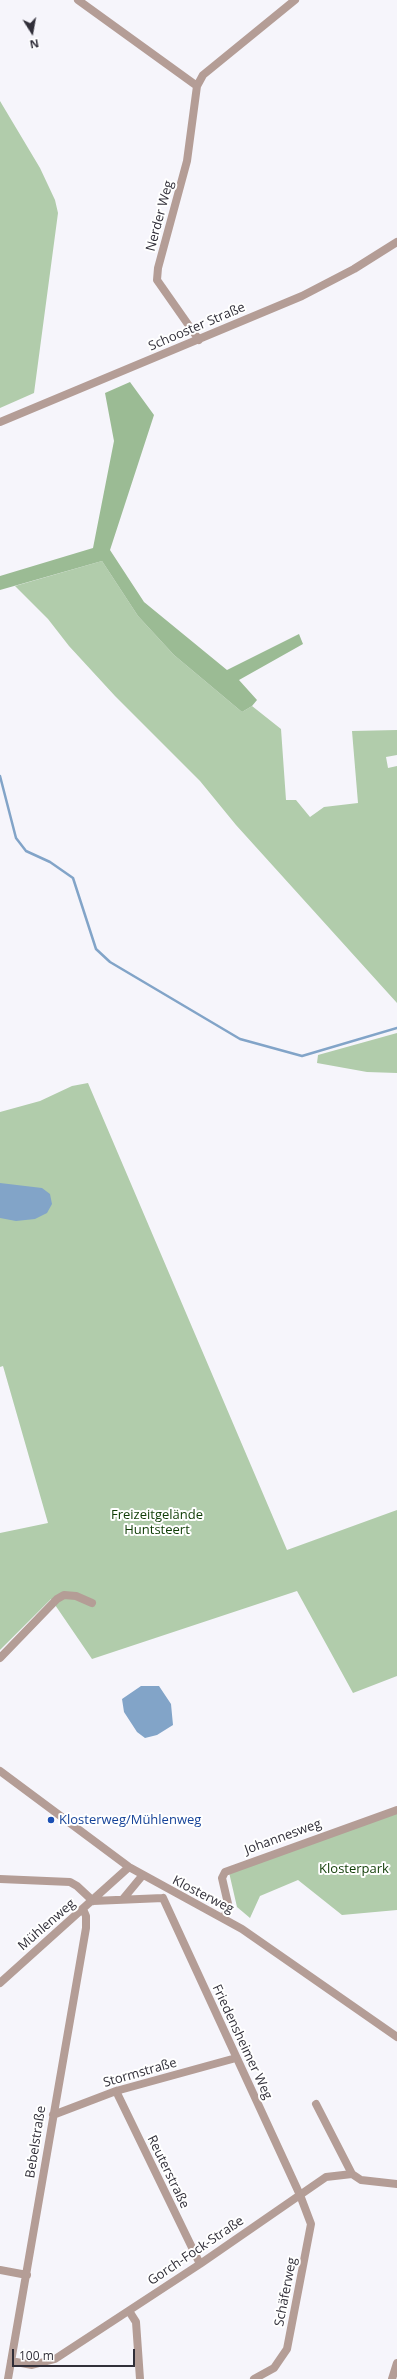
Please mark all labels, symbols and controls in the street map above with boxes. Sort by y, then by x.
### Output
north arrow [12,12,52,52]
text: N [29,36,40,52]
street label: Nerder Weg [143,179,177,253]
street label: Schooster Straße [146,300,248,354]
park label: Freizeitgelände Huntsteert [111,1507,203,1538]
place label: Klosterweg/Mühlenweg [59,1812,201,1828]
marker: Klosterweg/Mühlenweg [46,1815,56,1825]
street label: Johannesweg [243,1816,323,1858]
park label: Klosterpark [319,1861,389,1877]
street label: Klosterweg [170,1873,236,1917]
street label: Mühlenweg [15,1896,79,1954]
street label: Friedensheimer Weg [209,1982,275,2102]
street label: Stormstraße [101,2055,179,2091]
street label: Bebelstraße [23,2105,49,2179]
street label: Reuterstraße [144,2133,192,2211]
street label: Gorch-Fock-Straße [145,2213,247,2289]
street label: Schäferweg [272,2256,300,2328]
scale bar [14,2341,137,2367]
text: 100 m [19,2347,54,2364]

